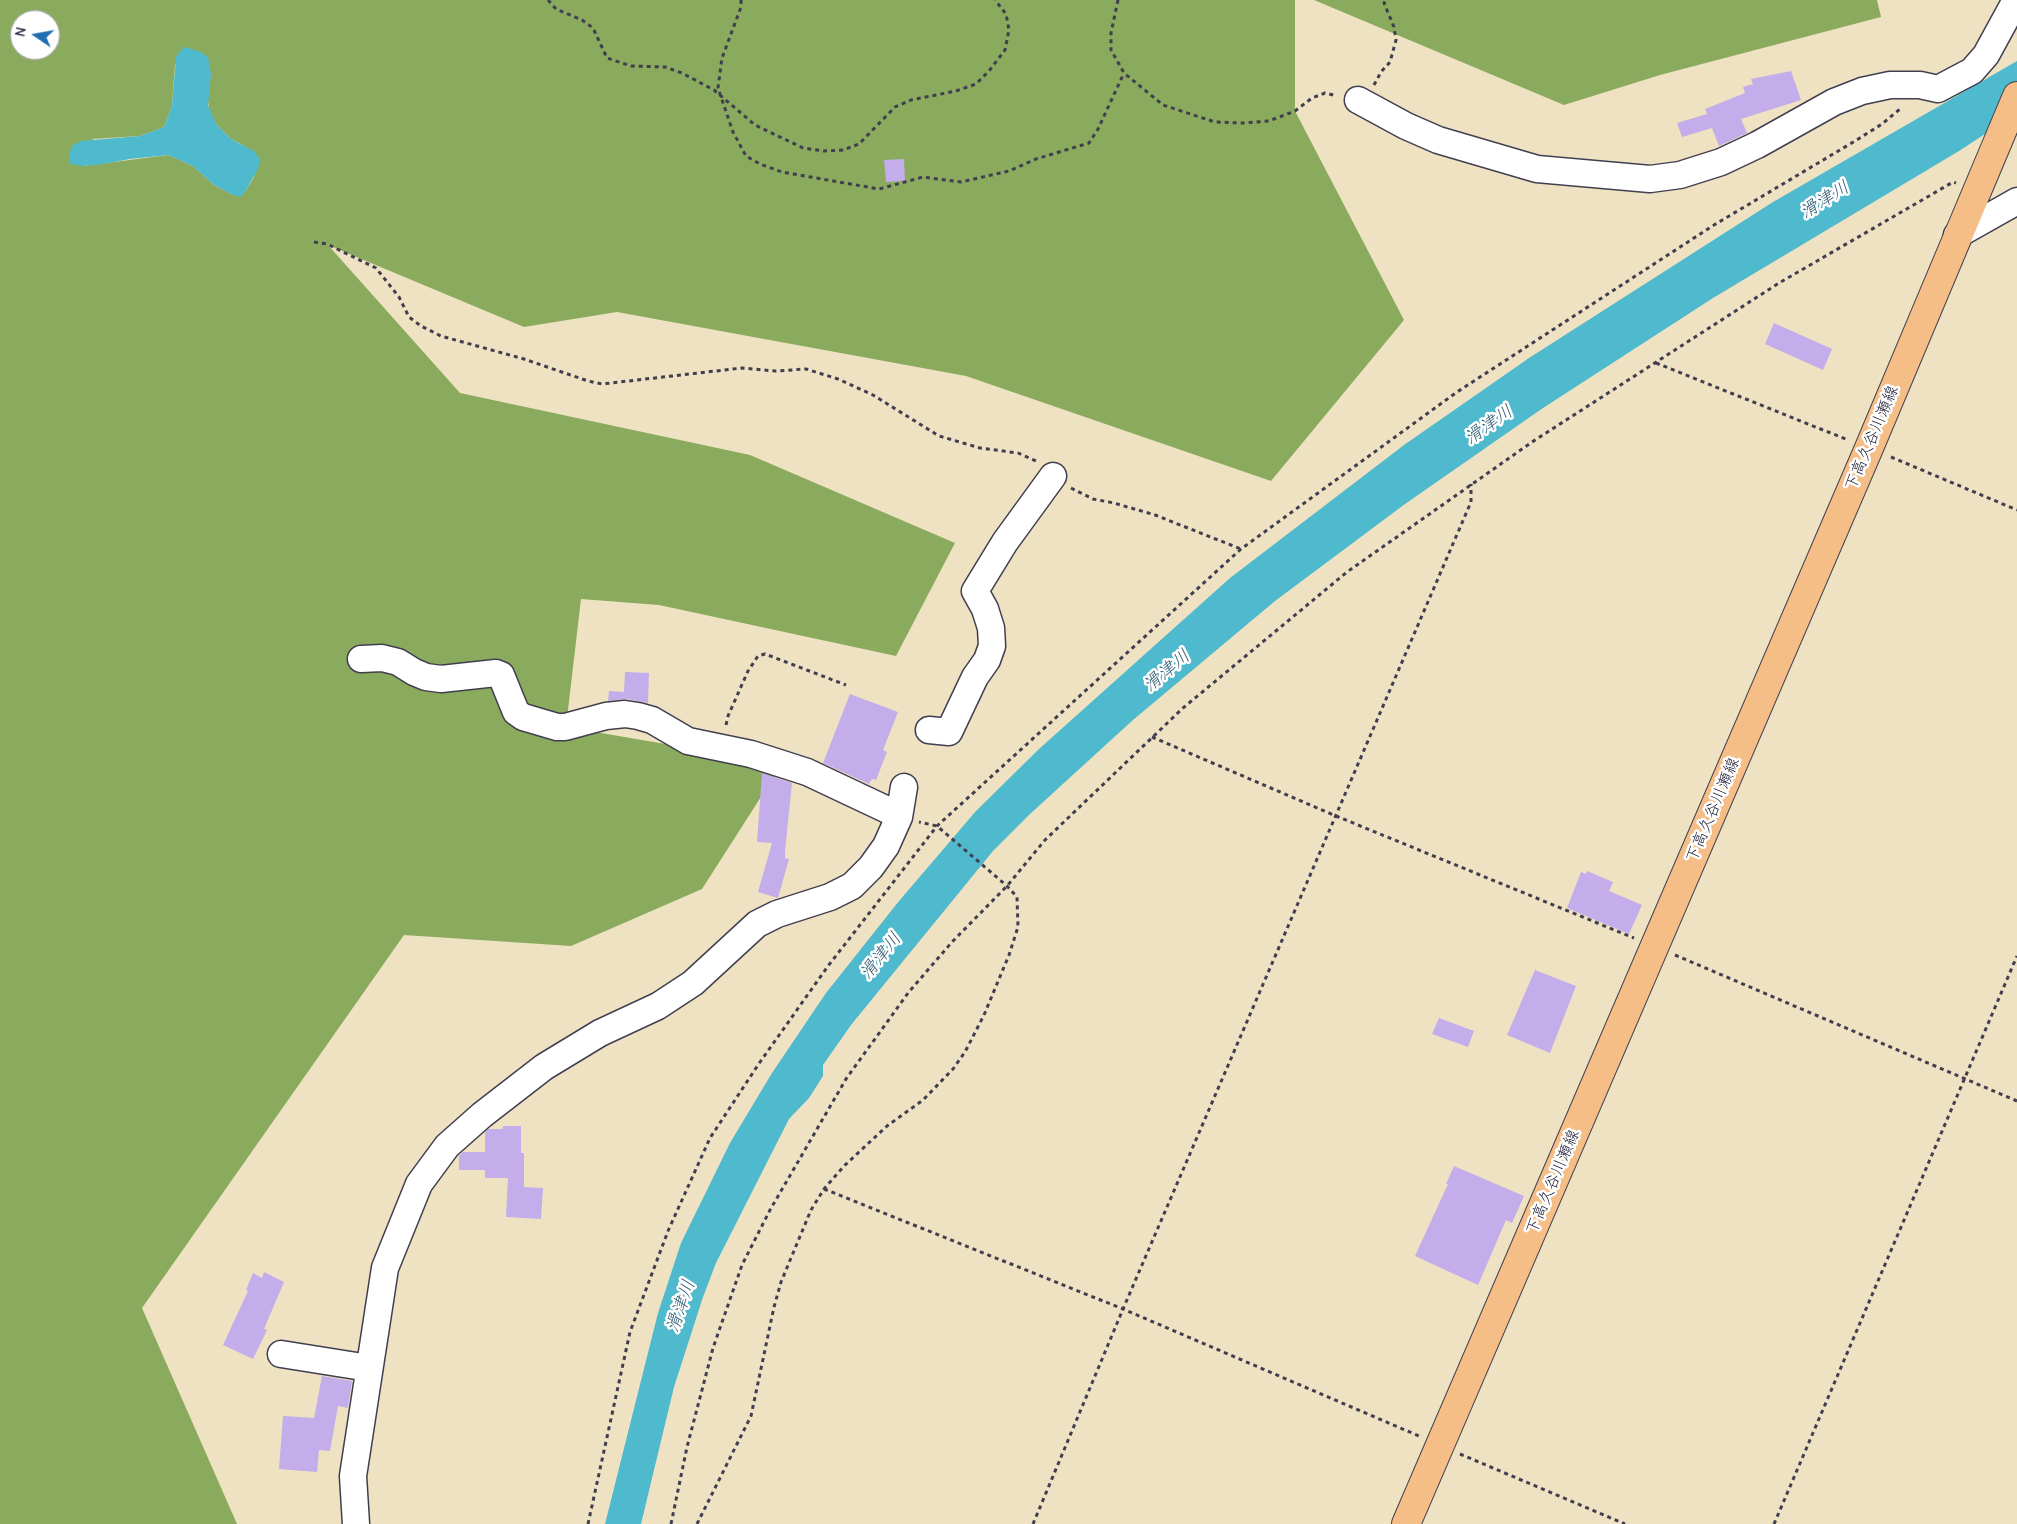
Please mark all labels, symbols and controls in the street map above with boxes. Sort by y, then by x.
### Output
north arrow [10,10,60,60]
text: N [12,26,30,38]
water label: 滑津川 [1796,177,1854,223]
street label: 下高久谷川瀬線 [1841,383,1903,493]
water label: 滑津川 [1461,401,1517,449]
water label: 滑津川 [1139,645,1195,697]
street label: 下高久谷川瀬線 [1682,755,1744,865]
water label: 滑津川 [856,928,906,984]
street label: 下高久谷川瀬線 [1522,1127,1584,1237]
water label: 滑津川 [662,1277,700,1335]

